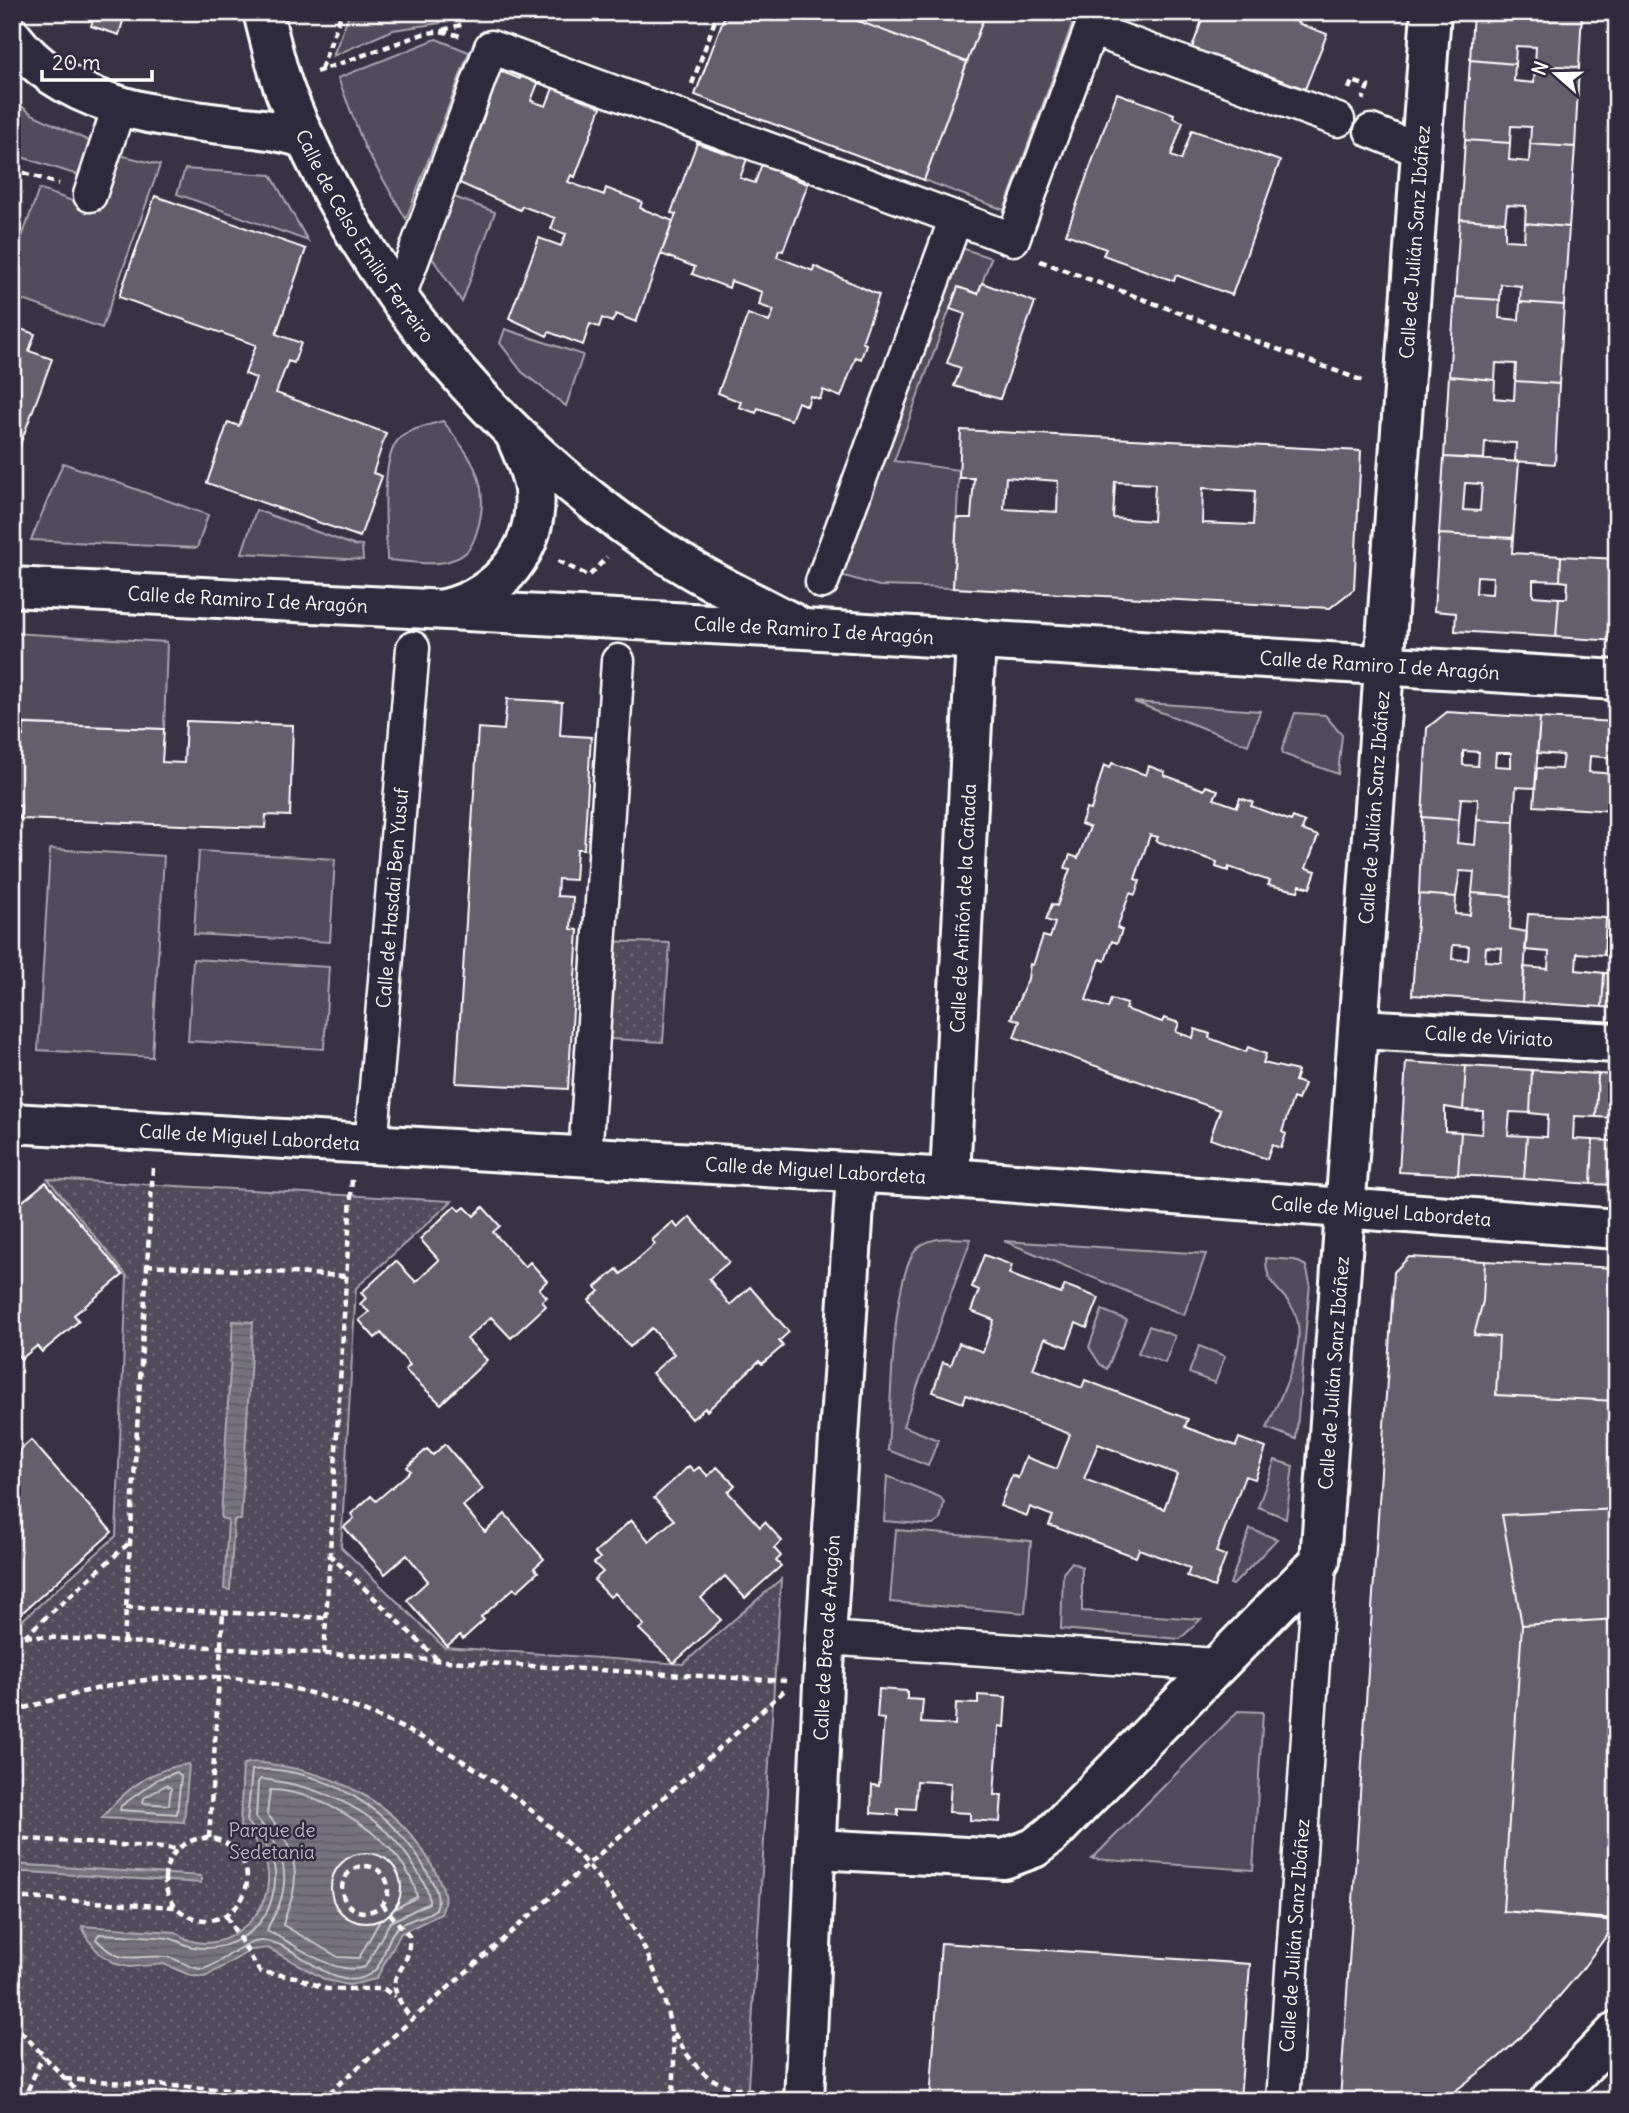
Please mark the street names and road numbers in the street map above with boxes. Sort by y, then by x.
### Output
street label: Calle de Julián Sanz Ibáñez [1394,124,1435,360]
street label: Calle de Celso Emilio Ferreiro [291,125,440,347]
street label: Calle de Ramiro I de Aragón [127,581,368,618]
street label: Calle de Ramiro I de Aragón [693,611,935,649]
street label: Calle de Ramiro I de Aragón [1259,646,1501,685]
street label: Calle de Julián Sanz Ibáñez [1354,690,1394,925]
street label: Calle de Aniñón de la Cañada [945,783,981,1034]
street label: Calle de Hasdai Ben Yusuf [371,786,413,1009]
street label: Calle de Viriato [1424,1021,1554,1052]
street label: Calle de Miguel Labordeta [139,1118,361,1155]
street label: Calle de Miguel Labordeta [705,1152,927,1189]
street label: Calle de Miguel Labordeta [1270,1191,1492,1231]
street label: Calle de Julián Sanz Ibáñez [1313,1255,1354,1491]
street label: Calle de Brea de Aragón [808,1534,845,1741]
street label: Calle de Julián Sanz Ibáñez [1274,1818,1314,2053]

